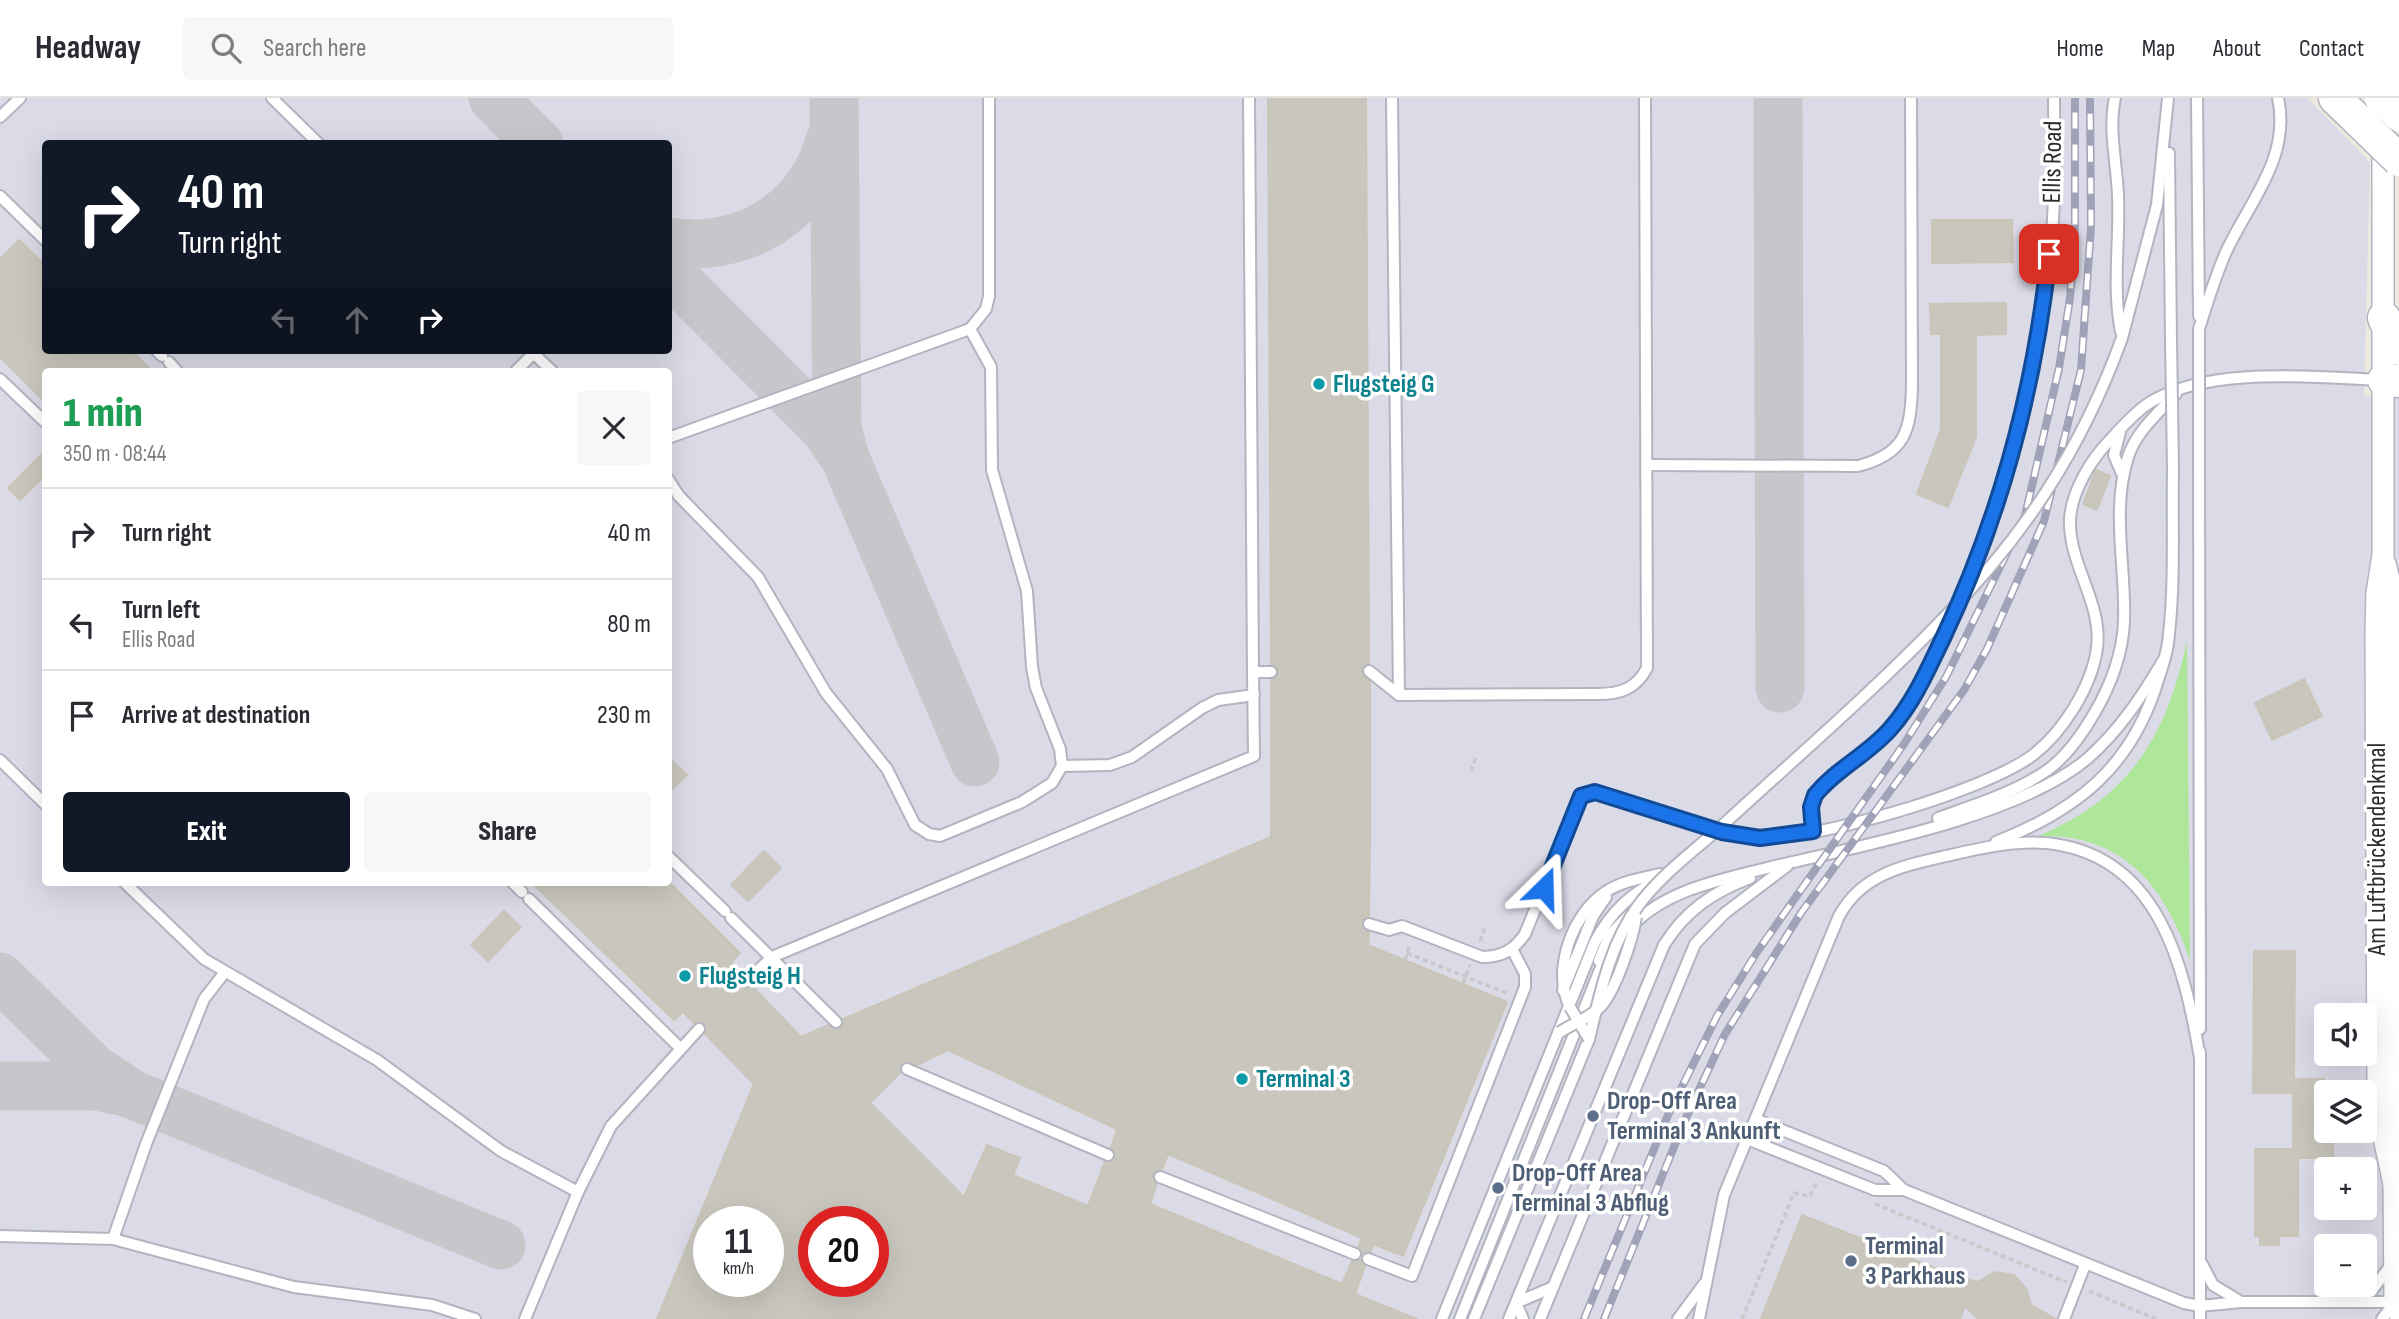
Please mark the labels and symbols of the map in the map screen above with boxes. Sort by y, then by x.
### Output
street label: Ellis Road [2037,120,2069,204]
pin [2019,224,2079,284]
place label: Flugsteig G [1333,369,1435,400]
marker: Flugsteig G [1311,376,1327,392]
street label: Am Luftbrückendenkmal [2362,743,2393,956]
position arrow [1507,851,1581,925]
place label: Flugsteig H [699,961,801,992]
marker: Flugsteig H [677,968,693,984]
place label: Terminal 3 [1256,1064,1351,1095]
marker: Terminal 3 [1234,1071,1250,1087]
place label: Drop-Off Area Terminal 3 Ankunft [1607,1086,1781,1147]
marker: Drop-Off Area Terminal 3 Ankunft [1585,1108,1601,1124]
place label: Drop-Off Area Terminal 3 Abflug [1512,1158,1669,1219]
marker: Drop-Off Area Terminal 3 Abflug [1490,1180,1506,1196]
speed limit sign: 20 [798,1206,889,1297]
place label: Terminal 3 Parkhaus [1865,1231,1965,1292]
marker: Terminal 3 Parkhaus [1843,1253,1859,1269]

